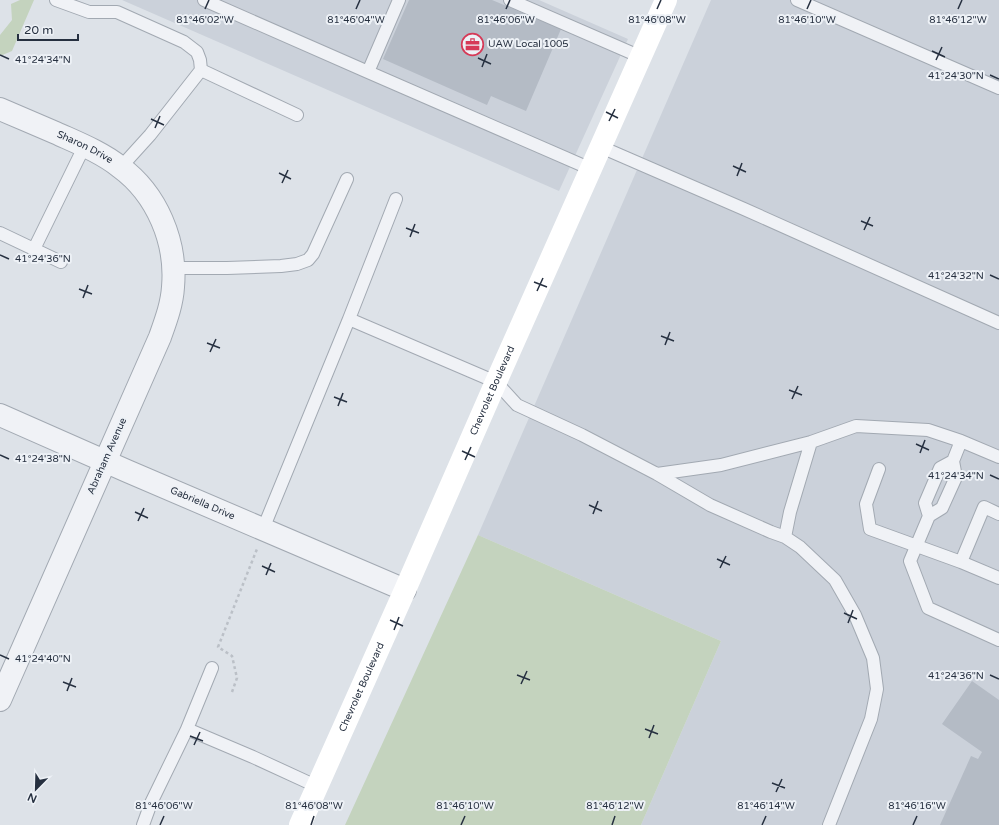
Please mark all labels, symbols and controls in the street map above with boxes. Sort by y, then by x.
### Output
text: 81°46'02"W [176,14,234,26]
text: 81°46'04"W [327,14,385,26]
text: 81°46'06"W [477,14,535,26]
text: 81°46'08"W [628,14,686,26]
text: 81°46'10"W [778,14,836,26]
text: 81°46'12"W [929,14,987,26]
scale bar [18,16,78,42]
text: 20 m [24,23,53,37]
office icon: UAW Local 1005 [459,31,485,57]
place label: UAW Local 1005 [488,38,569,50]
text: 41°24'34"N [15,54,71,66]
text: 41°24'30"N [928,70,984,82]
street label: Sharon Drive [55,128,115,166]
text: 41°24'36"N [15,253,71,265]
text: 41°24'32"N [928,270,984,282]
street label: Chevrolet Boulevard [467,344,517,437]
street label: Abraham Avenue [85,416,129,496]
text: 41°24'38"N [15,453,71,465]
text: 41°24'34"N [928,470,984,482]
street label: Gabriella Drive [168,484,237,523]
street label: Chevrolet Boulevard [336,641,387,734]
text: 41°24'40"N [15,653,71,665]
text: 41°24'36"N [928,670,984,682]
north arrow [16,769,56,809]
text: N [26,790,39,805]
text: 81°46'06"W [135,800,193,812]
text: 81°46'08"W [285,800,343,812]
text: 81°46'10"W [436,800,494,812]
text: 81°46'12"W [586,800,644,812]
text: 81°46'14"W [737,800,795,812]
text: 81°46'16"W [888,800,946,812]

